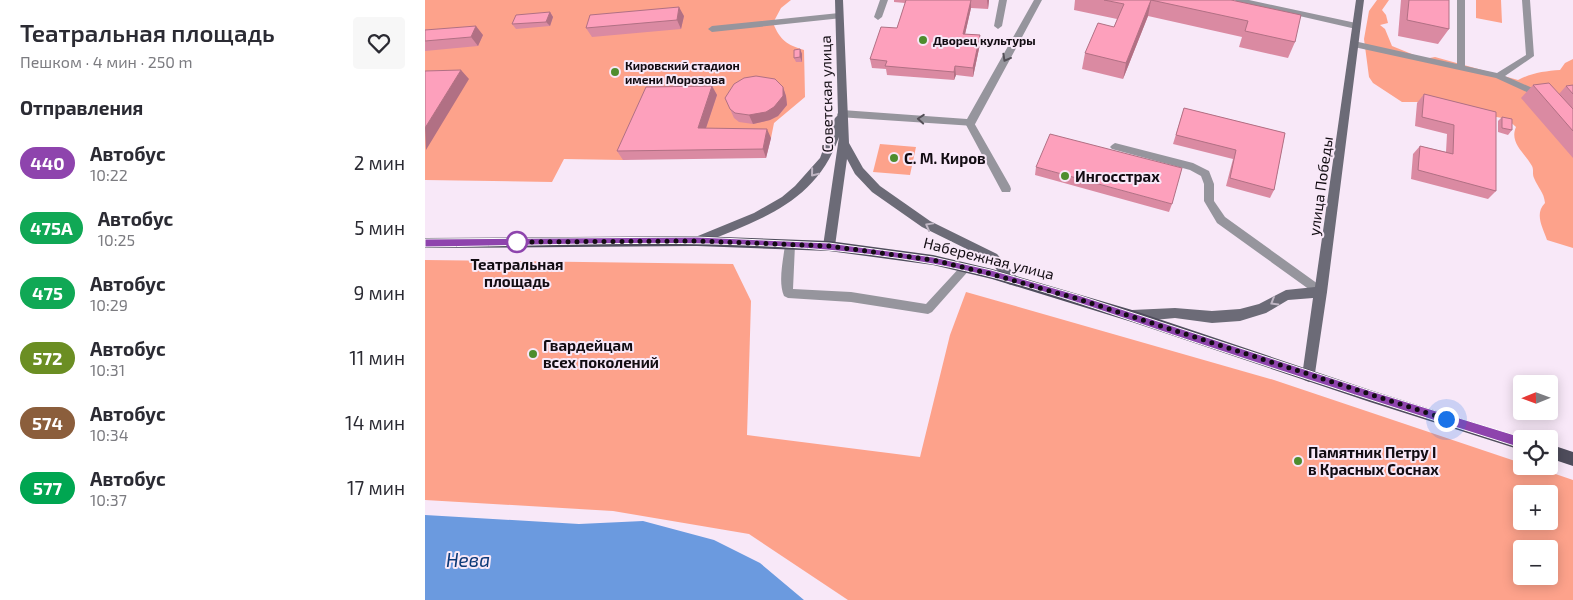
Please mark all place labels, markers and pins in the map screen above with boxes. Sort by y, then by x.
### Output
place label: Дворец культуры [933,33,1036,47]
marker: Дворец культуры [917,34,929,46]
place label: Кировский стадион имени Морозова [625,58,740,86]
marker: Кировский стадион имени Морозова [609,66,621,78]
place label: С. М. Киров [904,149,986,167]
marker: С. М. Киров [888,152,900,164]
place label: Ингосстрах [1075,167,1160,185]
marker: Ингосстрах [1059,170,1071,182]
marker: Театральная площадь [506,231,528,253]
place label: Театральная площадь [470,255,564,290]
place label: Гвардейцам всех поколений [543,336,659,371]
marker: Гвардейцам всех поколений [527,348,539,360]
place label: Памятник Петру I в Красных Соснах [1308,443,1439,478]
marker: Памятник Петру I в Красных Соснах [1292,455,1304,467]

